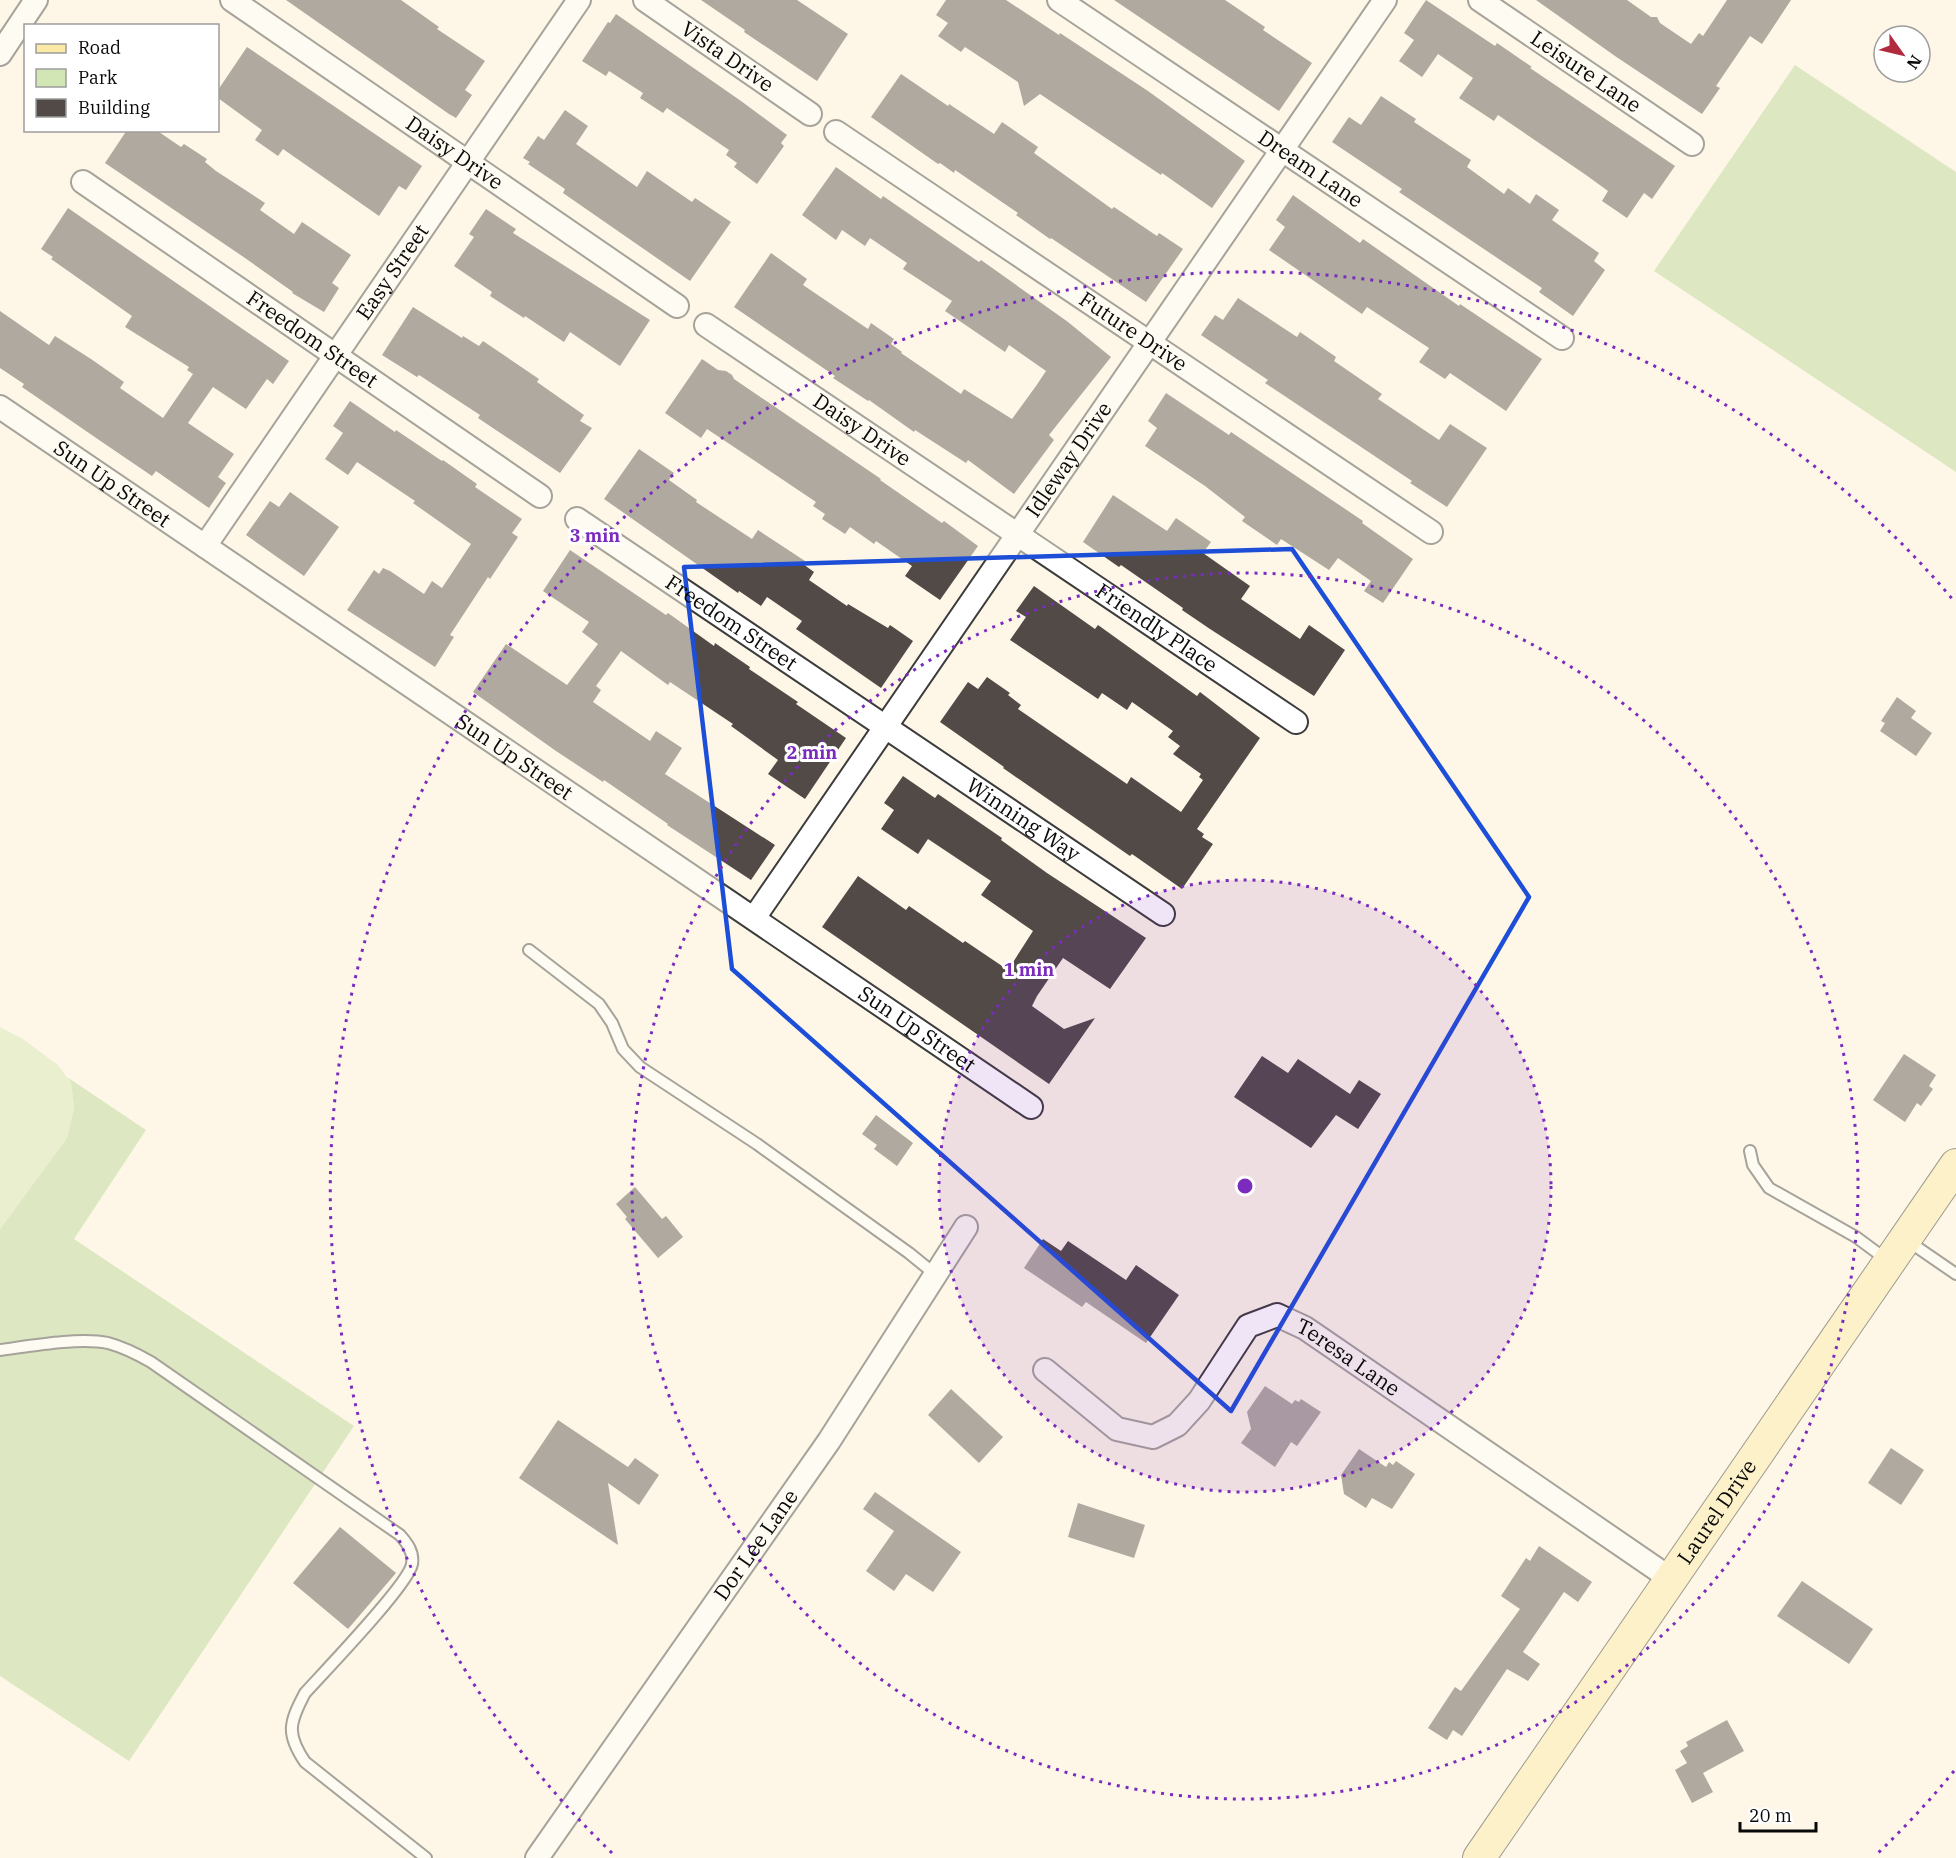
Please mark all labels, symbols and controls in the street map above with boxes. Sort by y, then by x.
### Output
street label: Vista Drive [676,14,780,98]
legend [24,24,219,132]
street label: Leisure Lane [1526,24,1647,119]
north arrow [1872,24,1932,84]
text: Road [78,36,121,59]
text: N [1903,52,1926,73]
text: Park [78,66,118,89]
text: Building [78,96,150,119]
street label: Daisy Drive [401,109,509,195]
street label: Dream Lane [1253,123,1369,213]
street label: Easy Street [349,218,434,325]
street label: Freedom Street [242,284,384,394]
street label: Future Drive [1074,285,1193,377]
street label: Daisy Drive [808,386,917,472]
street label: Idleway Drive [1019,396,1118,522]
street label: Sun Up Street [49,433,177,533]
text: 3 min [570,524,620,547]
street label: Freedom Street [660,568,803,677]
street label: Friendly Place [1091,576,1223,678]
street label: Sun Up Street [451,707,579,806]
text: 2 min [787,741,837,764]
street label: Winning Way [961,771,1087,868]
text: 1 min [1004,958,1054,981]
street label: Sun Up Street [853,979,981,1078]
centre of rings [1235,1176,1255,1196]
street label: Teresa Lane [1293,1311,1406,1402]
street label: Laurel Drive [1670,1453,1762,1570]
street label: Dor Lee Lane [707,1483,804,1606]
scale bar [1740,1795,1816,1833]
text: 20 m [1749,1804,1792,1827]

